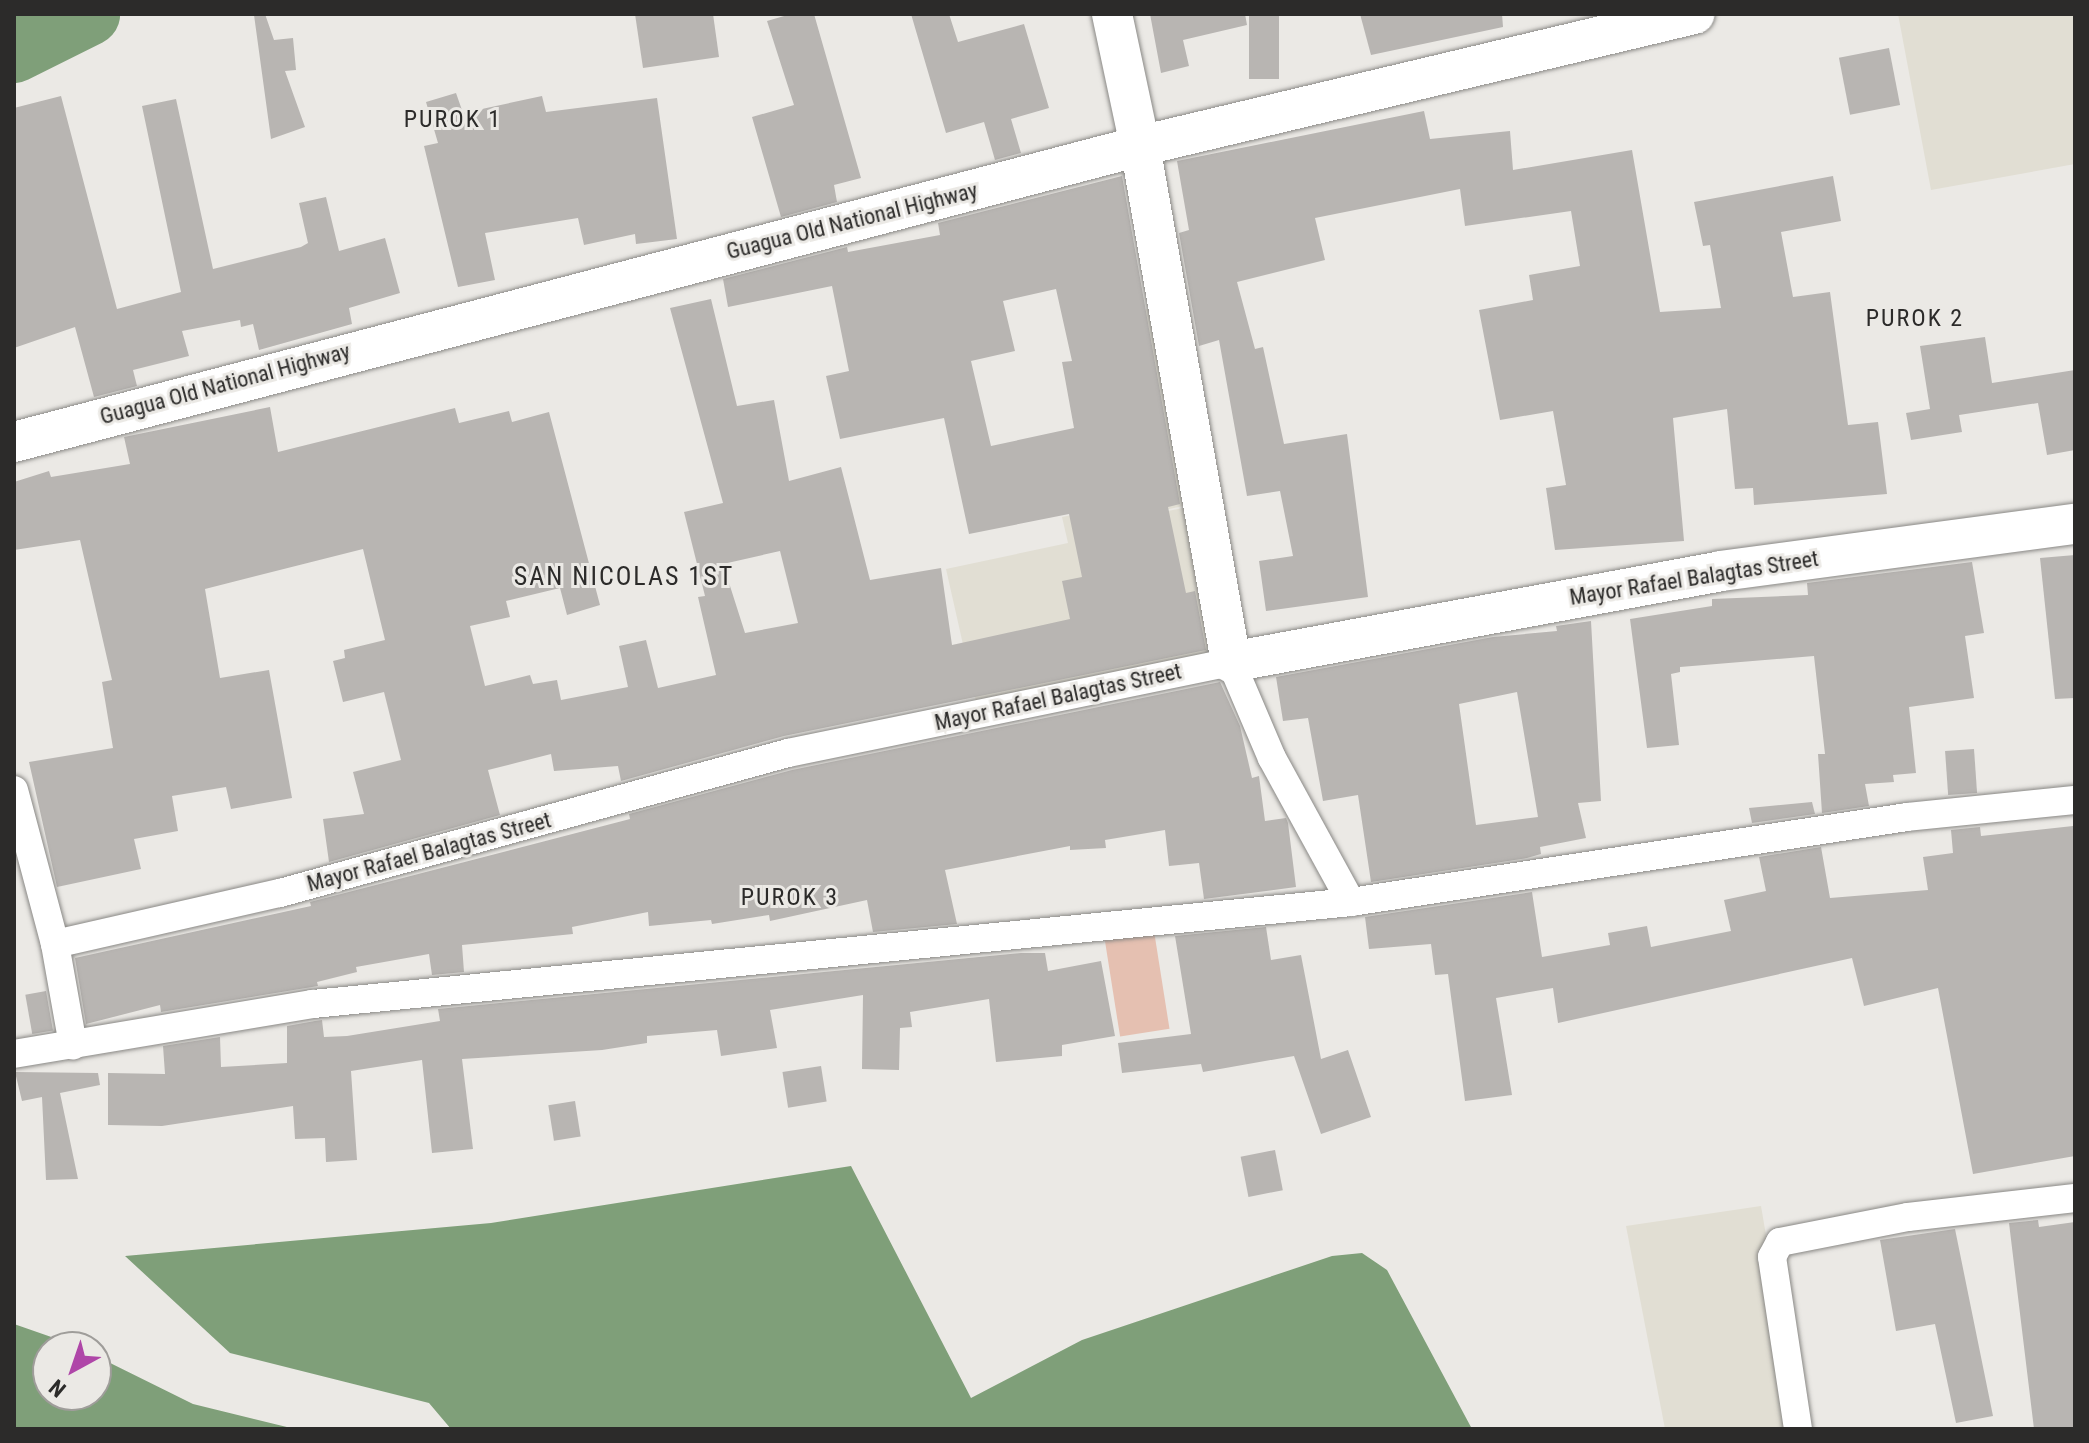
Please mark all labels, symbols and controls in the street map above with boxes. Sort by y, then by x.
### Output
district label: PUROK 1 [404,106,502,134]
street label: Guagua Old National Highway [724,177,980,265]
district label: PUROK 2 [1866,305,1964,333]
street label: Guagua Old National Highway [97,338,353,430]
street label: Mayor Rafael Balagtas Street [1568,545,1820,611]
district label: SAN NICOLAS 1ST [514,561,734,593]
street label: Mayor Rafael Balagtas Street [932,658,1184,736]
street label: Mayor Rafael Balagtas Street [304,807,554,897]
district label: PUROK 3 [741,884,839,912]
north arrow [32,1331,112,1411]
text: N [44,1374,71,1402]

